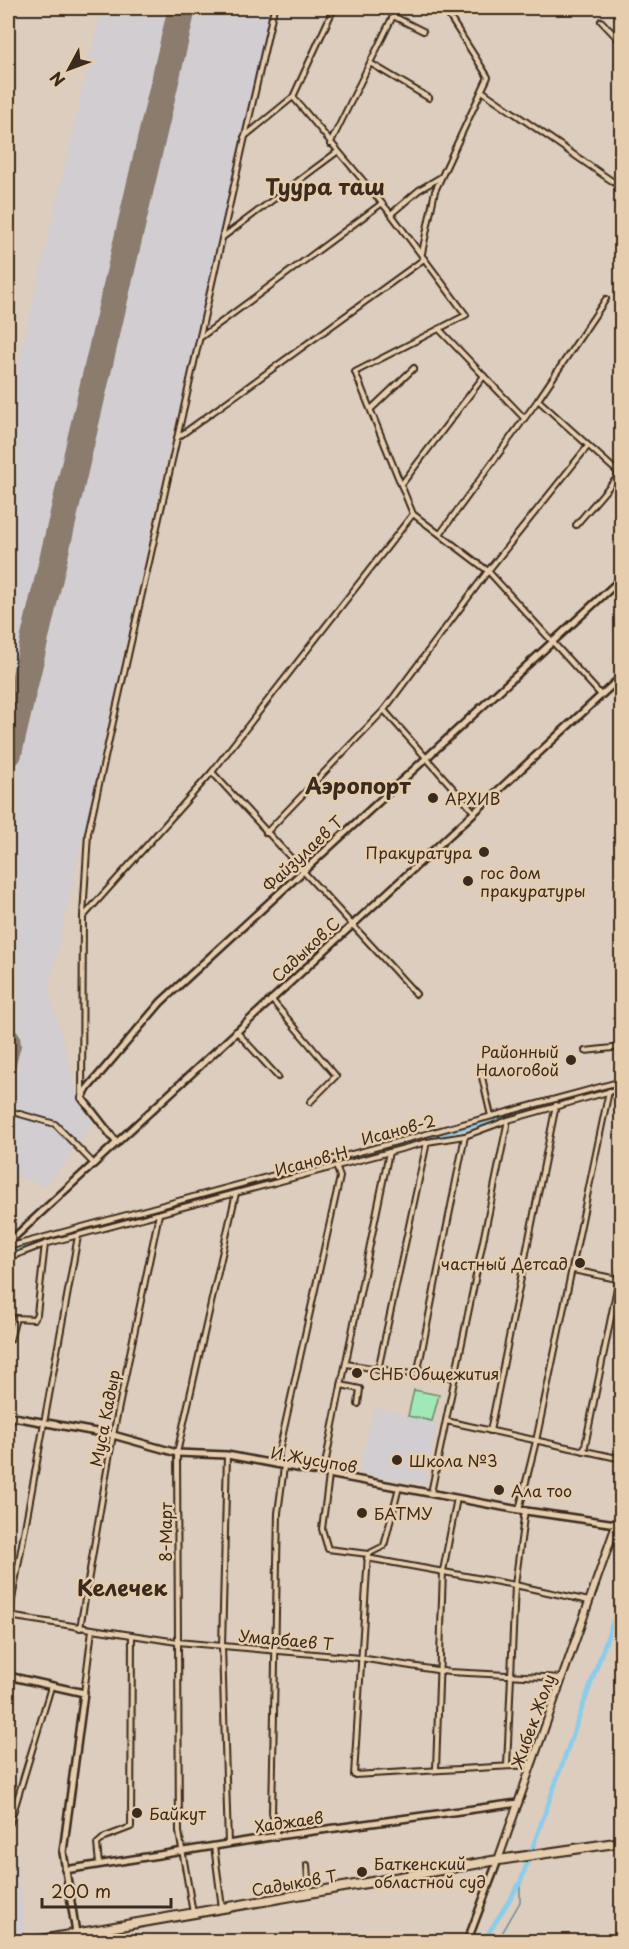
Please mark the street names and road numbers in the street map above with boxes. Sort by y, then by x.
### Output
street label: Файзулаев Т [256,809,348,897]
street label: Садыков.С [265,911,345,987]
street label: Исанов-2 [358,1108,438,1150]
street label: Исанов Н [272,1139,350,1181]
street label: Муса Кадыр [83,1367,125,1469]
street label: И.Жусупов [269,1440,359,1478]
street label: 8-Март [153,1502,177,1562]
street label: Умарбаев Т [238,1623,335,1655]
street label: Жибек Жолу [504,1670,560,1772]
street label: Хаджаев [253,1804,325,1838]
street label: Садыков Т [249,1863,339,1901]

